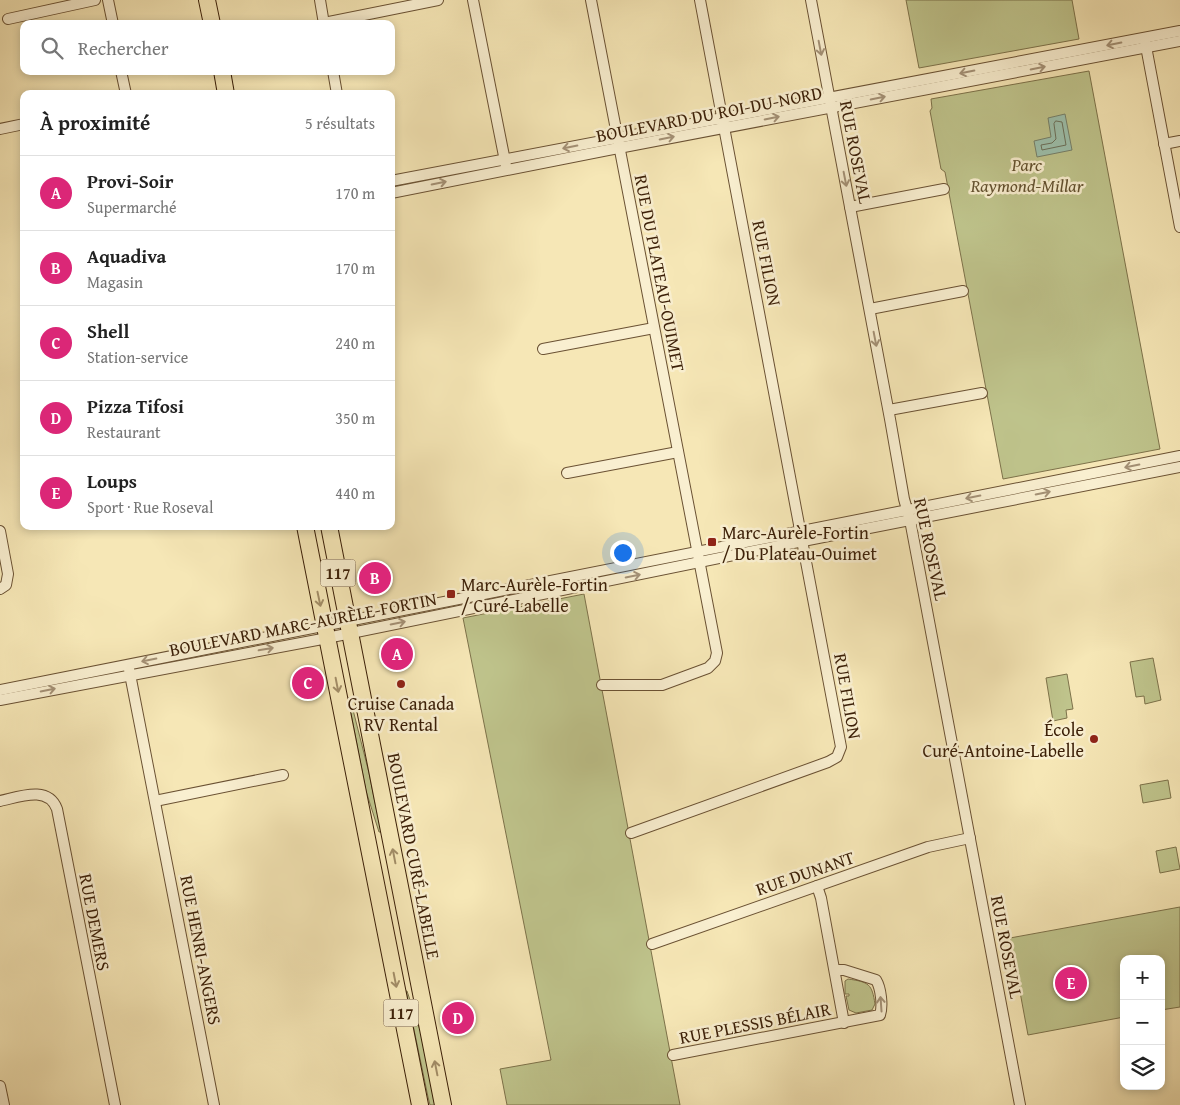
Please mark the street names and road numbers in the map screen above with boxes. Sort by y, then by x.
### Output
street label: BOULEVARD DU ROI-DU-NORD [594,79,824,149]
street label: RUE ROSEVAL [833,98,879,206]
street label: RUE DU PLATEAU-OUIMET [628,172,692,374]
street label: RUE FILION [745,218,789,308]
street label: RUE ROSEVAL [907,495,955,603]
road number: 117 [320,560,356,586]
street label: BOULEVARD MARC-AURÈLE-FORTIN [168,587,438,661]
street label: RUE FILION [827,651,869,741]
street label: BOULEVARD CURÉ-LABELLE [381,750,447,962]
street label: RUE DUNANT [752,844,858,902]
street label: RUE DEMERS [72,871,118,973]
street label: RUE HENRI-ANGERS [173,873,229,1027]
street label: RUE ROSEVAL [984,893,1030,1001]
street label: RUE PLESSIS BÉLAIR [677,995,834,1051]
road number: 117 [384,1000,418,1026]

